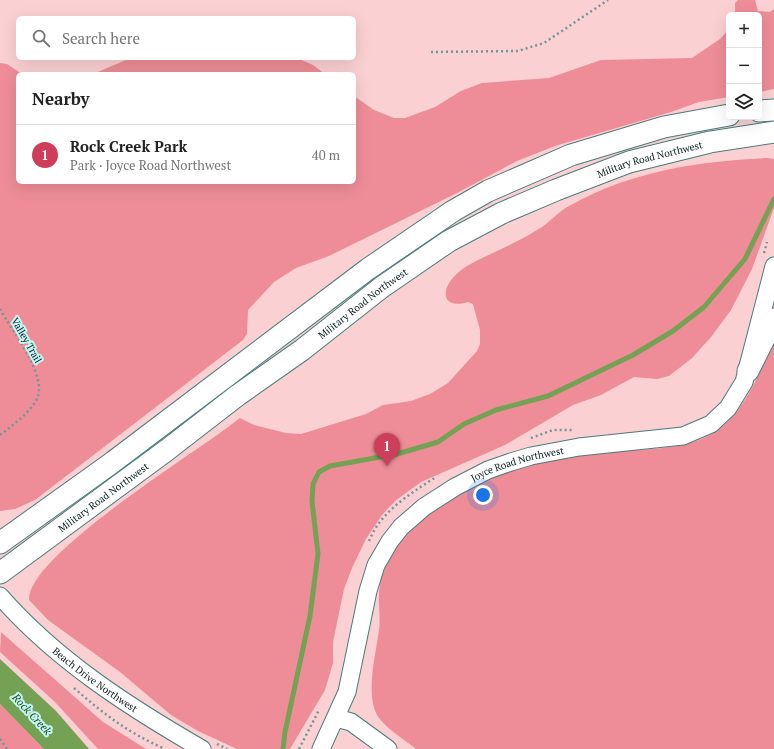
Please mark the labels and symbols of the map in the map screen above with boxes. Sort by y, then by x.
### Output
street label: Military Road Northwest [595,138,704,181]
street label: Military Road Northwest [315,265,410,342]
street label: Valley Trail [8,315,45,365]
pin: 1 [374,433,400,466]
street label: Joyce Road Northwest [469,444,565,485]
street label: Military Road Northwest [55,460,151,535]
your location [473,485,493,505]
street label: Beach Drive Northwest [50,644,140,715]
water label: Rock Creek [9,690,55,738]

